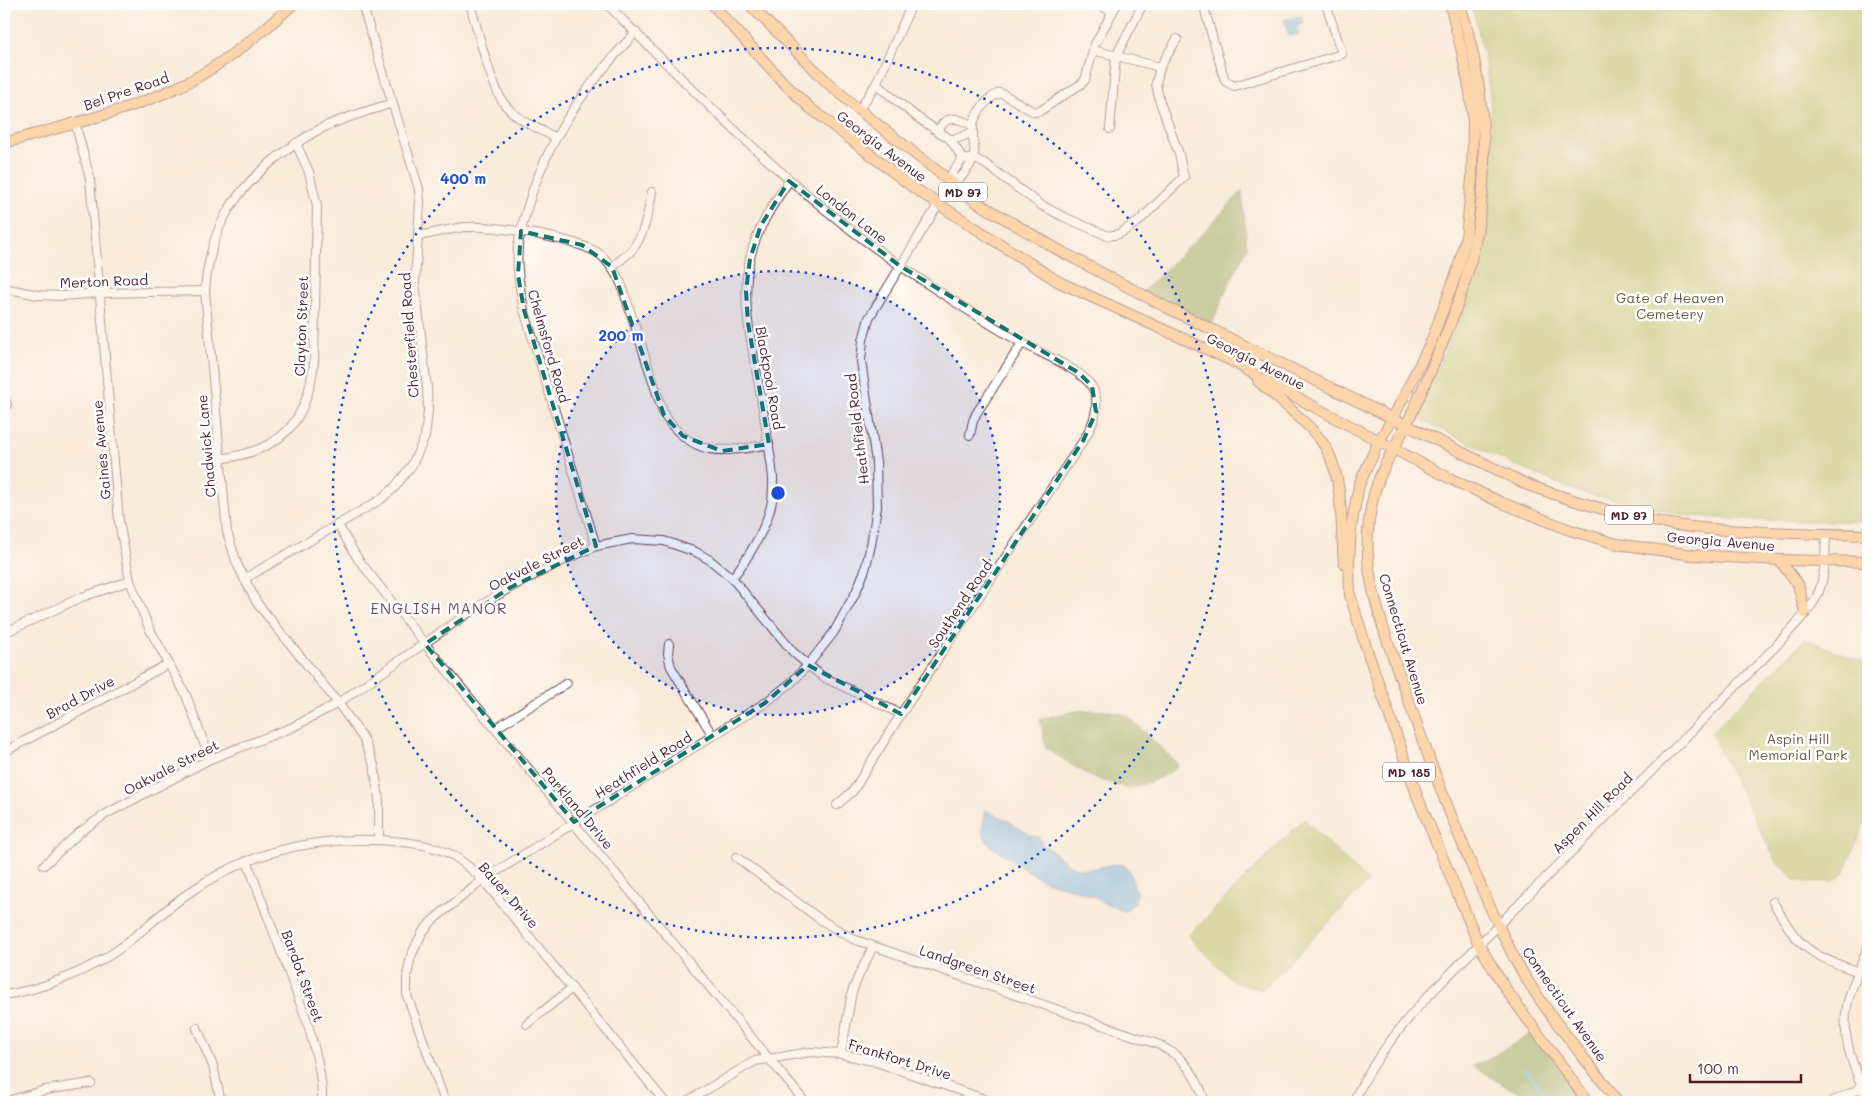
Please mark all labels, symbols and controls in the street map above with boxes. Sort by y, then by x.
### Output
street label: Bel Pre Road [81,67,171,114]
street label: Georgia Avenue [833,106,931,186]
text: 400 m [440,168,486,188]
street label: London Lane [813,180,891,248]
road number: MD 97 [939,182,987,202]
street label: Merton Road [59,270,149,292]
street label: Chesterfield Road [395,272,423,398]
street label: Clayton Street [290,275,312,377]
street label: Chelmsford Road [524,287,574,405]
park label: Gate of Heaven Cemetery [1616,288,1724,323]
text: 200 m [599,325,644,345]
street label: Blackpool Road [752,325,788,431]
street label: Georgia Avenue [1203,328,1309,394]
street label: Heathfield Road [841,372,873,486]
street label: Chadwick Lane [192,394,220,498]
street label: Gaines Avenue [87,400,115,500]
centre of rings [769,484,787,502]
road number: MD 97 [1605,506,1653,524]
street label: Georgia Avenue [1666,527,1776,555]
street label: Oakvale Street [485,531,587,595]
street label: Southend Road [923,556,997,652]
street label: Connecticut Avenue [1375,571,1433,707]
district label: ENGLISH MANOR [370,598,508,618]
street label: Brad Drive [43,671,117,723]
street label: Heathfield Road [591,727,695,803]
park label: Aspin Hill Memorial Park [1748,729,1848,764]
street label: Oakvale Street [120,735,222,799]
road number: MD 185 [1383,762,1435,782]
street label: Parkland Drive [538,763,618,853]
street label: Aspen Hill Road [1548,768,1637,857]
street label: Bauer Drive [475,858,543,932]
street label: Bardot Street [278,927,328,1025]
street label: Landgreen Street [917,940,1039,998]
street label: Connecticut Avenue [1518,943,1612,1065]
street label: Frankfort Drive [846,1034,954,1084]
scale bar [1690,1051,1801,1083]
text: 100 m [1697,1058,1739,1078]

